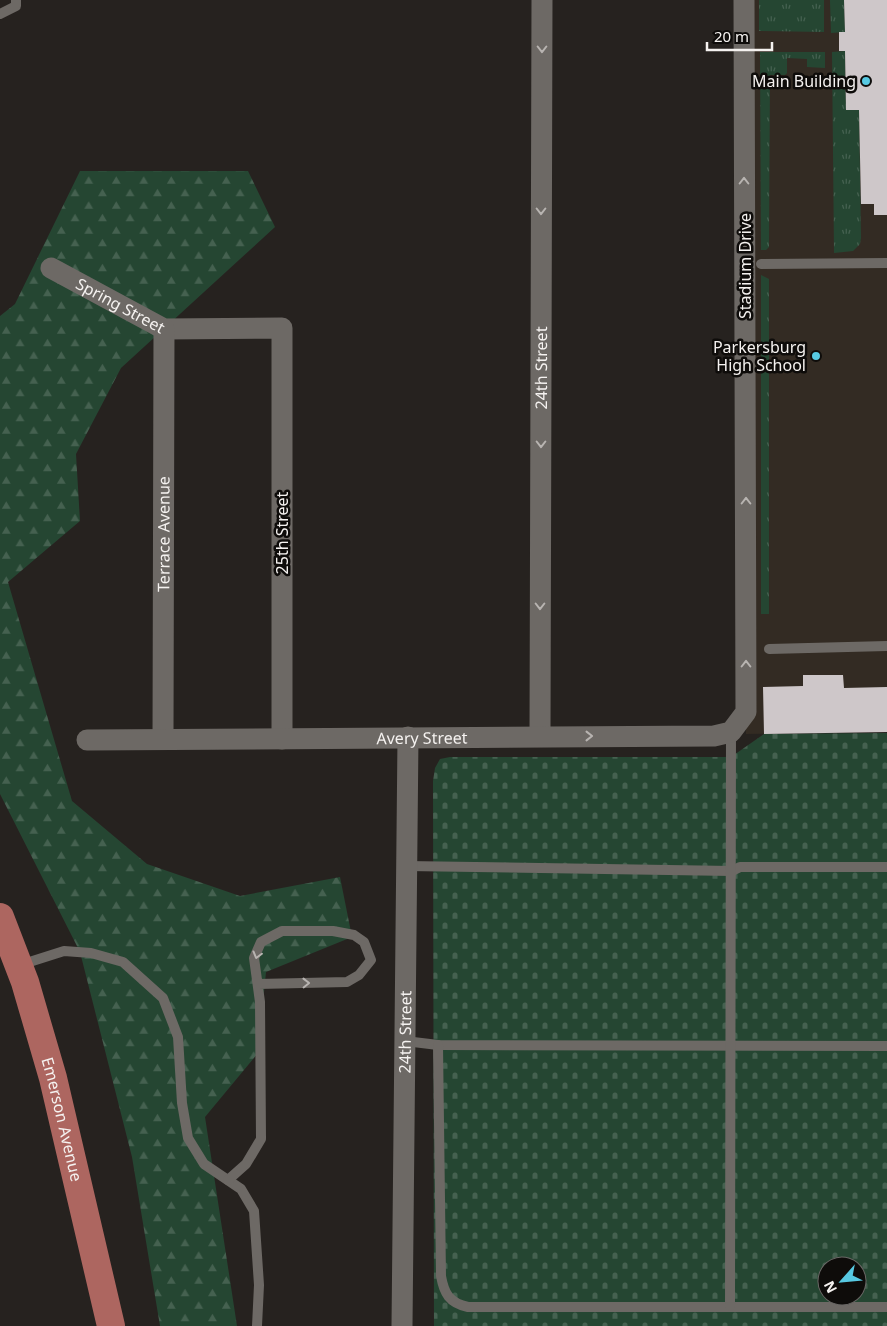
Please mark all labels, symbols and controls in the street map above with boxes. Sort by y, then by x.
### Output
scale bar [707,20,772,52]
text: 20 m [714,26,749,46]
one-way arrow [537,45,547,53]
place label: Main Building [752,70,856,92]
marker: Main Building [860,75,872,87]
one-way arrow [739,177,749,184]
one-way arrow [536,208,546,215]
street label: Stadium Drive [734,213,756,319]
street label: Spring Street [72,273,169,339]
street label: 24th Street [530,326,552,409]
place label: Parkersburg High School [713,336,806,376]
marker: Parkersburg High School [810,350,822,362]
one-way arrow [536,440,546,448]
street label: Terrace Avenue [152,476,175,592]
street label: 25th Street [271,491,293,574]
one-way arrow [741,497,751,504]
one-way arrow [535,602,545,610]
one-way arrow [741,659,751,667]
street label: Avery Street [376,727,468,749]
one-way arrow [586,731,593,741]
one-way arrow [252,951,263,959]
one-way arrow [303,978,311,988]
street label: 24th Street [394,990,416,1074]
street label: Emerson Avenue [36,1055,88,1184]
north arrow [817,1256,867,1306]
text: N [819,1278,841,1297]

